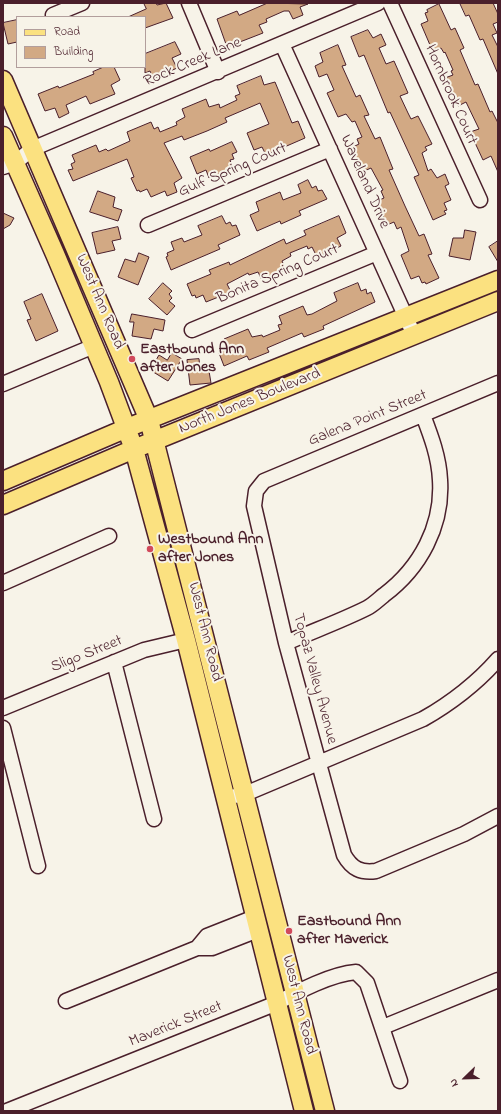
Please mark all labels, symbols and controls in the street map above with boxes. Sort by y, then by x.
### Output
legend [16,16,146,68]
text: Road [54,23,80,41]
street label: Rock Creek Lane [141,34,245,92]
street label: Hornbrook Court [419,42,481,148]
text: Building [54,43,93,61]
street label: Waveland Drive [335,132,393,232]
street label: Gulf Spring Court [176,140,290,202]
street label: Bonita Spring Court [214,241,342,309]
street label: West Ann Road [70,252,128,352]
place label: Eastbound Ann after Jones [140,340,244,378]
marker: Eastbound Ann after Jones [127,354,137,364]
street label: North Jones Boulevard [176,365,324,439]
street label: Galena Point Street [306,386,430,452]
place label: Westbound Ann after Jones [158,530,263,568]
marker: Westbound Ann after Jones [145,544,155,554]
street label: West Ann Road [182,580,226,684]
street label: Topaz Valley Avenue [287,612,341,746]
street label: Sligo Street [48,632,126,678]
place label: Eastbound Ann after Maverick [297,912,401,950]
marker: Eastbound Ann after Maverick [284,926,294,936]
street label: West Ann Road [276,953,320,1057]
street label: Maverick Street [127,998,225,1052]
north arrow [445,1058,485,1098]
text: N [445,1076,463,1089]

